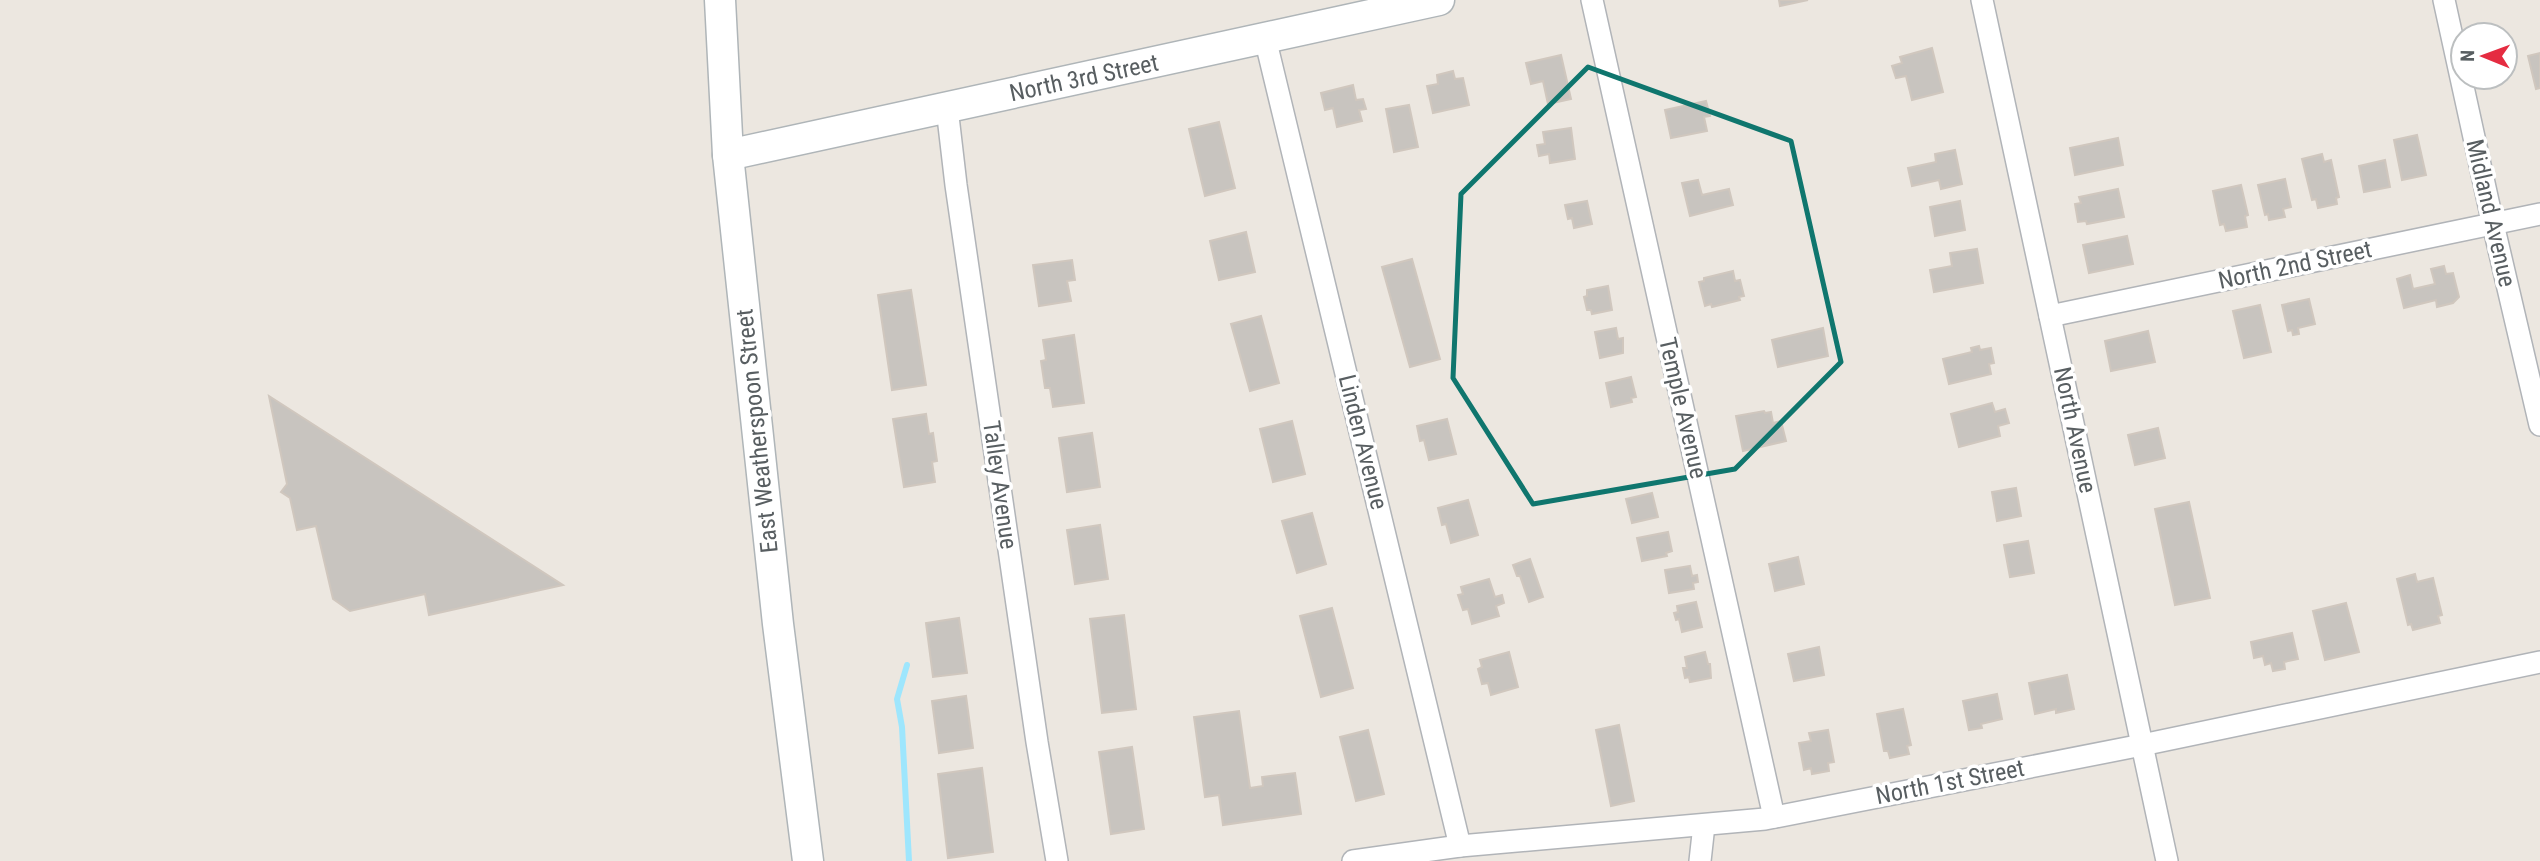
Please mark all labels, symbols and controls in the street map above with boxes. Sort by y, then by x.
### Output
north arrow [2449,21,2519,91]
street label: North 3rd Street [1007,49,1161,107]
text: N [2456,50,2479,62]
street label: Midland Avenue [2460,136,2522,290]
street label: North 2nd Street [2216,235,2374,295]
street label: East Weatherspoon Street [730,308,784,554]
street label: Temple Avenue [1653,335,1713,481]
street label: North Avenue [2048,364,2102,496]
street label: Linden Avenue [1333,372,1393,512]
street label: Talley Avenue [977,419,1023,551]
street label: North 1st Street [1873,754,2027,810]

